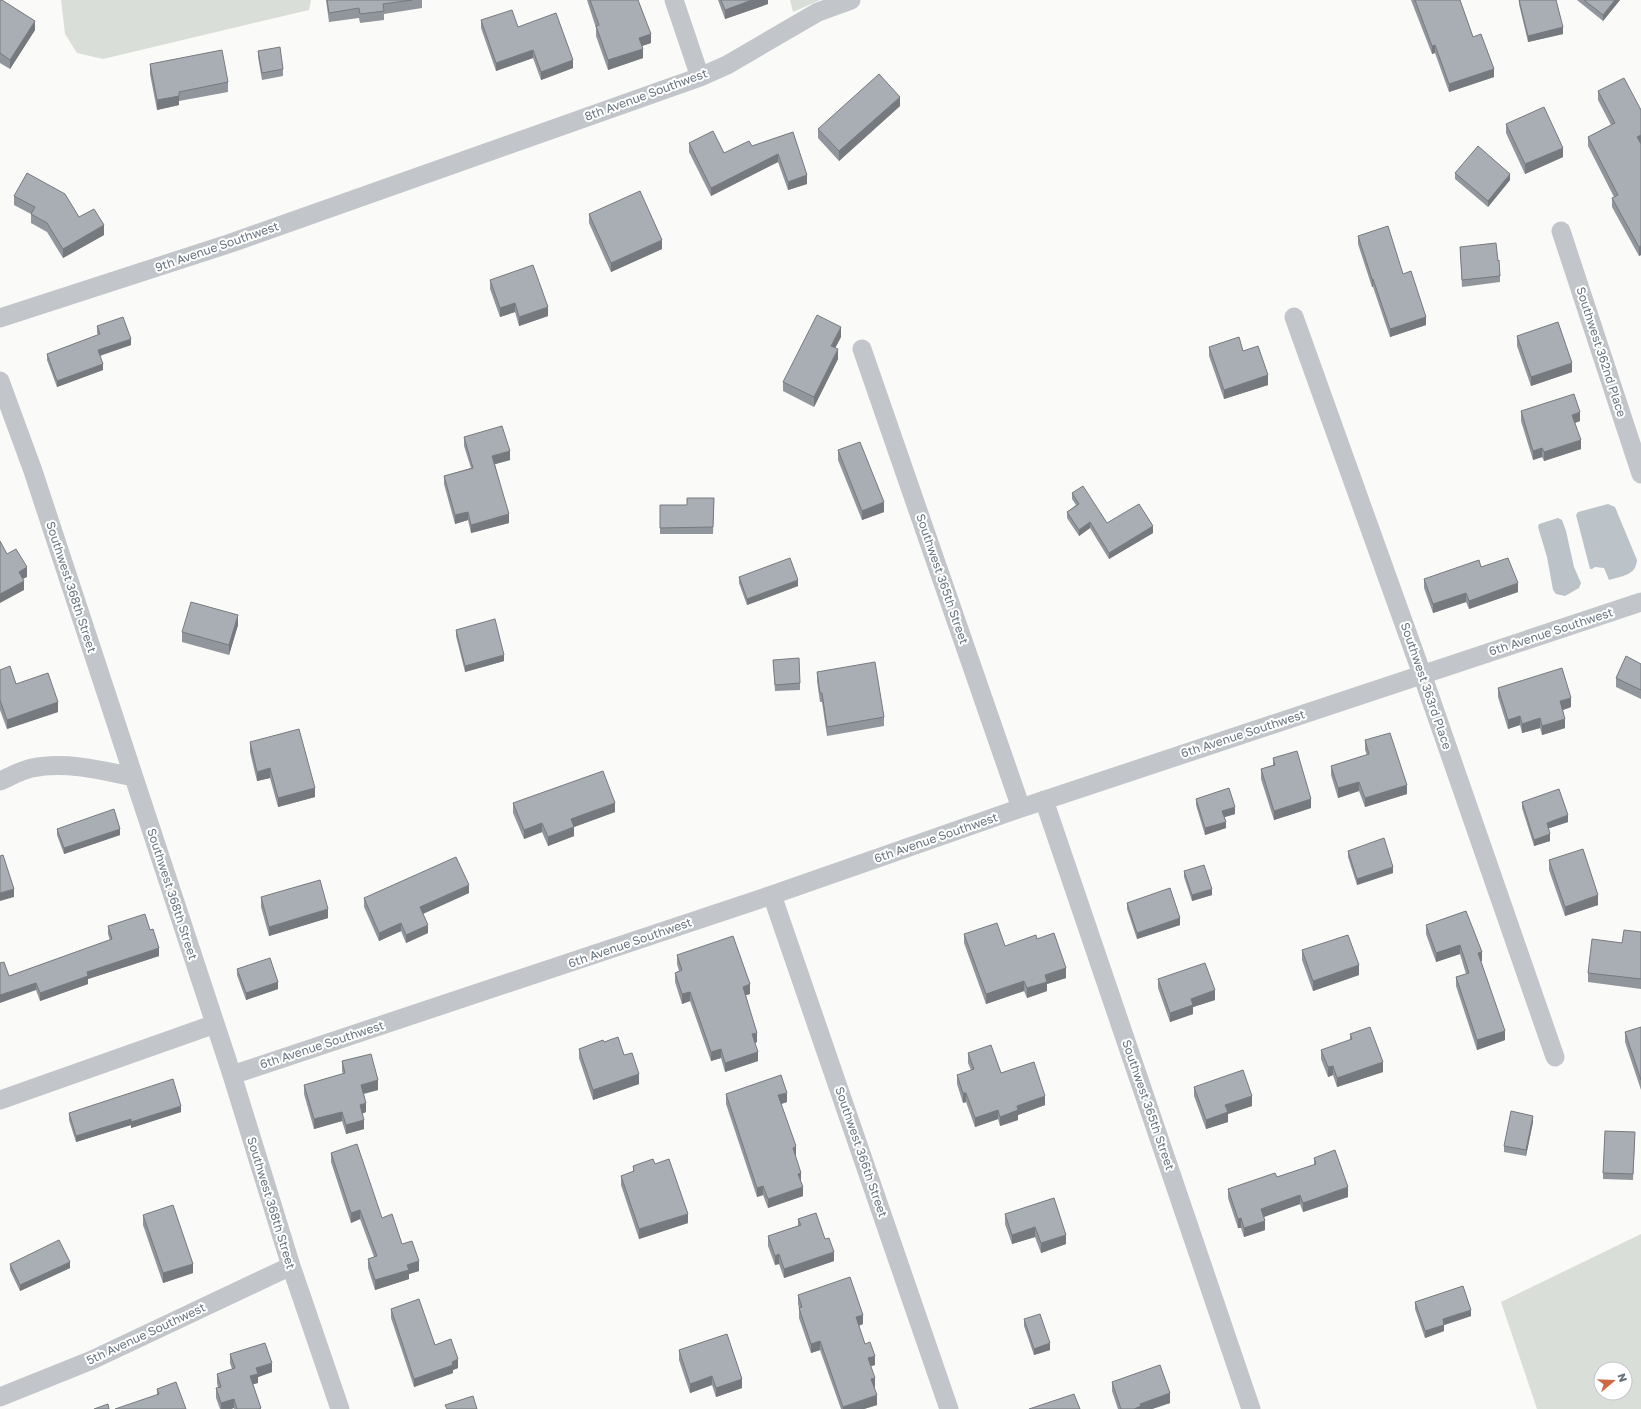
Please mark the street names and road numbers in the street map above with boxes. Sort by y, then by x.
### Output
street label: 8th Avenue Southwest [582,65,710,124]
street label: 9th Avenue Southwest [153,218,281,275]
street label: Southwest 362nd Place [1573,285,1630,419]
street label: Southwest 365th Street [913,512,972,646]
street label: Southwest 368th Street [43,519,100,655]
street label: 6th Avenue Southwest [1487,604,1615,659]
street label: Southwest 363rd Place [1398,620,1455,751]
street label: 6th Avenue Southwest [1179,706,1307,761]
street label: 6th Avenue Southwest [872,809,1000,866]
street label: Southwest 368th Street [144,826,201,962]
street label: 6th Avenue Southwest [566,914,694,971]
street label: 6th Avenue Southwest [258,1017,386,1072]
street label: Southwest 365th Street [1119,1038,1178,1172]
street label: Southwest 366th Street [832,1085,891,1219]
street label: Southwest 368th Street [244,1135,299,1271]
street label: 5th Avenue Southwest [84,1299,208,1368]

